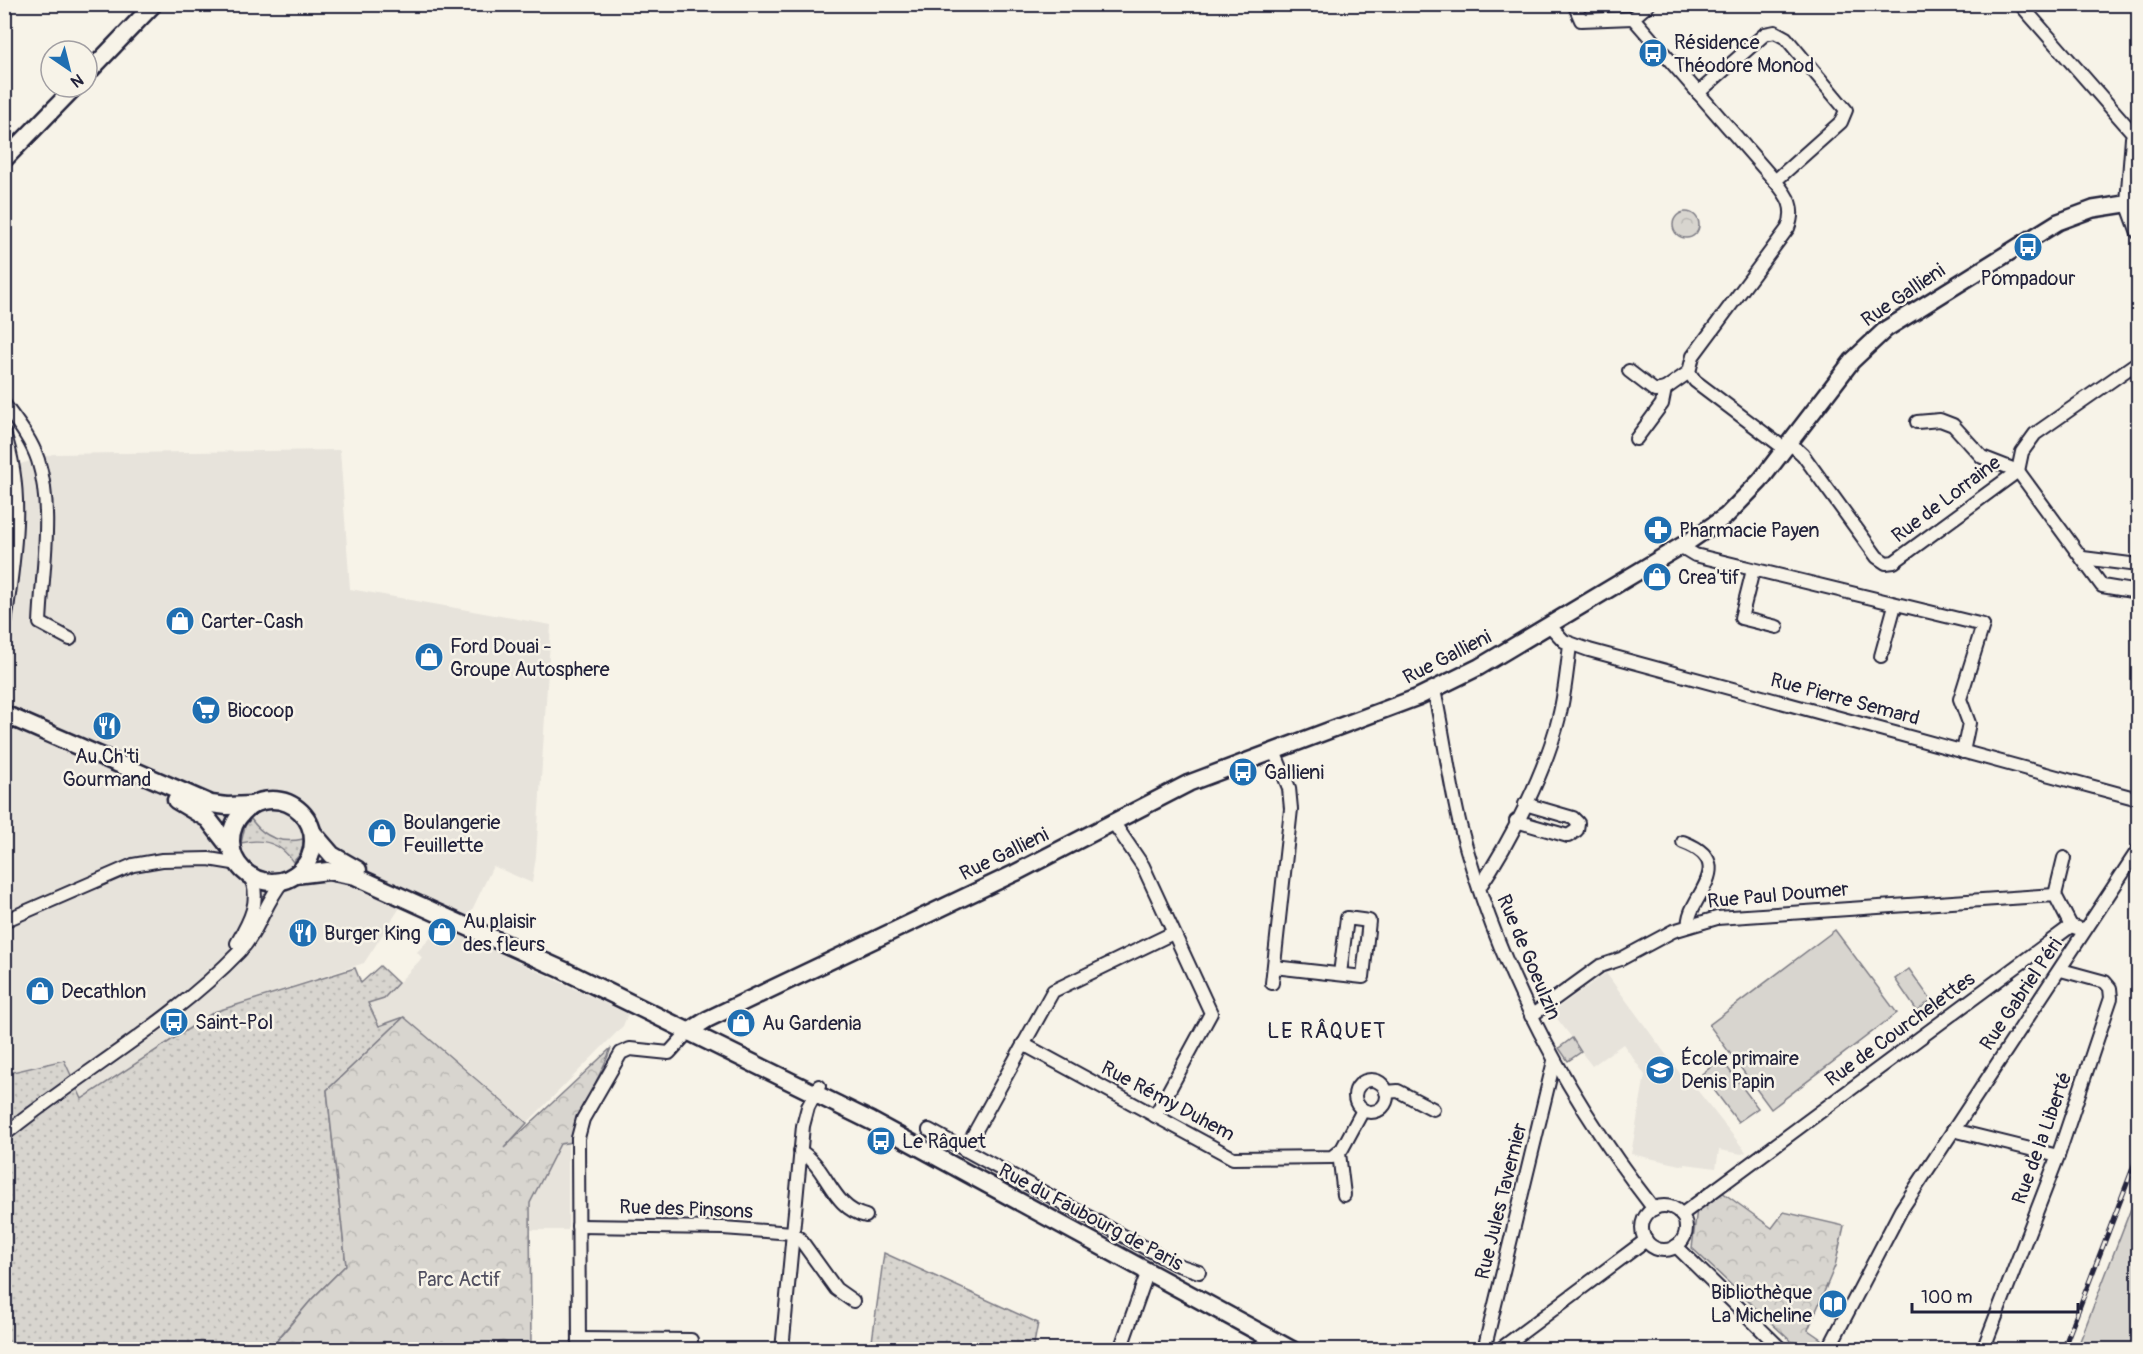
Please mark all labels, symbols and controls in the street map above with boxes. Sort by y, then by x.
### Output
place label: Résidence Théodore Monod [1674,30,1814,78]
bus stop icon: Résidence Théodore Monod [1637,37,1669,69]
north arrow [39,39,99,99]
text: N [67,69,87,92]
bus stop icon: Pompadour [2012,231,2044,263]
street label: Rue Gallieni [1856,258,1950,332]
place label: Pompadour [1980,266,2076,291]
street label: Rue de Lorraine [1886,450,2006,548]
pharmacy icon: Pharmacie Payen [1642,514,1674,546]
place label: Pharmacie Payen [1679,518,1820,543]
shop icon: Crea'tif [1641,561,1673,593]
place label: Crea'tif [1678,565,1740,590]
shop icon: Carter-Cash [164,605,196,637]
place label: Carter-Cash [201,609,303,634]
street label: Rue Gallieni [1399,624,1495,690]
place label: Ford Douai - Groupe Autosphere [450,634,610,682]
shop icon: Ford Douai - Groupe Autosphere [413,641,445,673]
street label: Rue Pierre Semard [1768,667,1922,731]
supermarket icon: Biocoop [190,694,222,726]
place label: Biocoop [227,698,294,723]
restaurant icon: Au Ch'ti Gourmand [91,710,123,742]
place label: Au Ch'ti Gourmand [63,744,151,792]
bus stop icon: Gallieni [1227,756,1259,788]
place label: Gallieni [1264,760,1324,785]
place label: Boulangerie Feuillette [403,810,501,858]
shop icon: Boulangerie Feuillette [366,817,398,849]
street label: Rue Gallieni [955,822,1053,886]
street label: Rue Paul Doumer [1706,876,1850,914]
street label: Rue de Goeulzin [1491,891,1567,1023]
place label: Au plaisir des fleurs [463,909,545,957]
shop icon: Au plaisir des fleurs [426,916,458,948]
restaurant icon: Burger King [287,917,319,949]
place label: Burger King [324,921,421,946]
street label: Rue Gabriel Péri [1974,933,2068,1055]
street label: Rue de Courchelettes [1820,966,1980,1092]
shop icon: Decathlon [24,975,56,1007]
place label: Decathlon [61,979,146,1004]
bus stop icon: Saint-Pol [158,1006,190,1038]
shop icon: Au Gardenia [725,1007,757,1039]
place label: Saint-Pol [195,1010,273,1035]
place label: Au Gardenia [762,1011,862,1036]
district label: LE RÂQUET [1267,1017,1387,1045]
place label: École primaire Denis Papin [1681,1046,1799,1094]
school or university icon: École primaire Denis Papin [1644,1054,1676,1086]
street label: Rue Rémy Duhem [1097,1055,1239,1147]
street label: Rue de la Liberté [2007,1069,2077,1207]
street label: Rue Jules Tavernier [1469,1120,1533,1282]
bus stop icon: Le Râquet [865,1125,897,1157]
place label: Le Râquet [902,1129,987,1154]
street label: Rue du Faubourg de Paris [994,1158,1188,1276]
street label: Rue des Pinsons [619,1194,753,1224]
park label: Parc Actif [417,1267,501,1292]
scale bar [1912,1276,2078,1314]
place label: Bibliothèque La Micheline [1710,1280,1812,1328]
text: 100 m [1921,1286,1973,1309]
library icon: Bibliothèque La Micheline [1817,1288,1849,1320]

